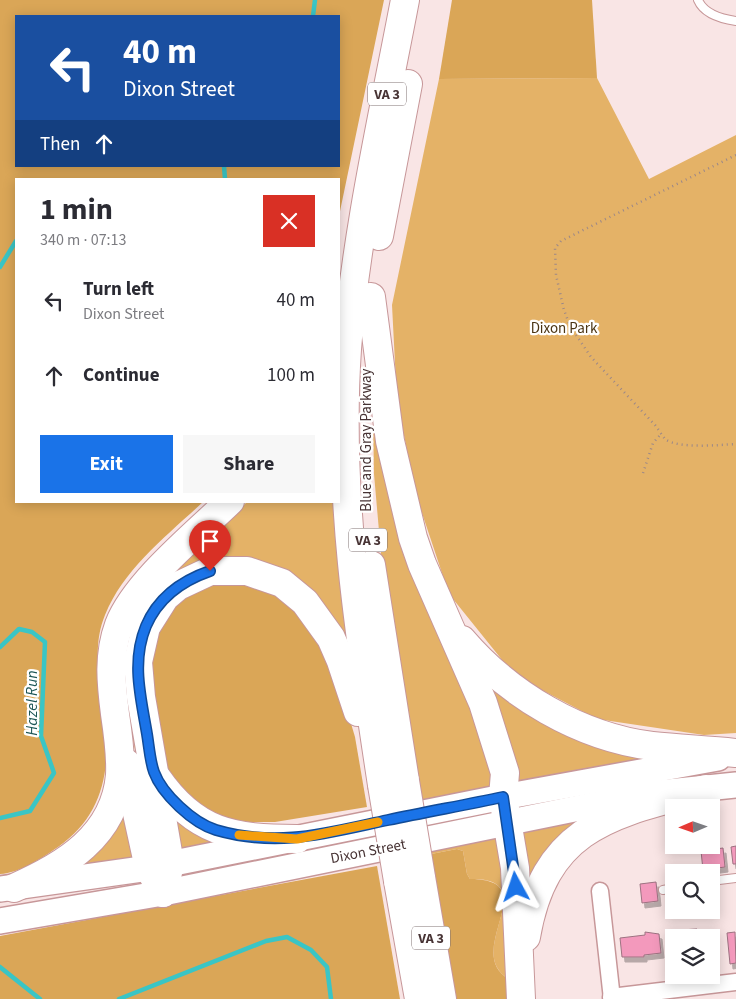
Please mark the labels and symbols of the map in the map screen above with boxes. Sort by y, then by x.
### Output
road number: VA 3 [368,82,406,106]
park label: Dixon Park [531,318,598,339]
street label: Blue and Gray Parkway [356,368,377,512]
pin [189,520,231,571]
road number: VA 3 [349,528,387,552]
water label: Hazel Run [21,670,43,736]
north arrow [665,799,720,854]
street label: Dixon Street [329,834,408,869]
position arrow [489,860,541,912]
road number: VA 3 [412,926,450,950]

